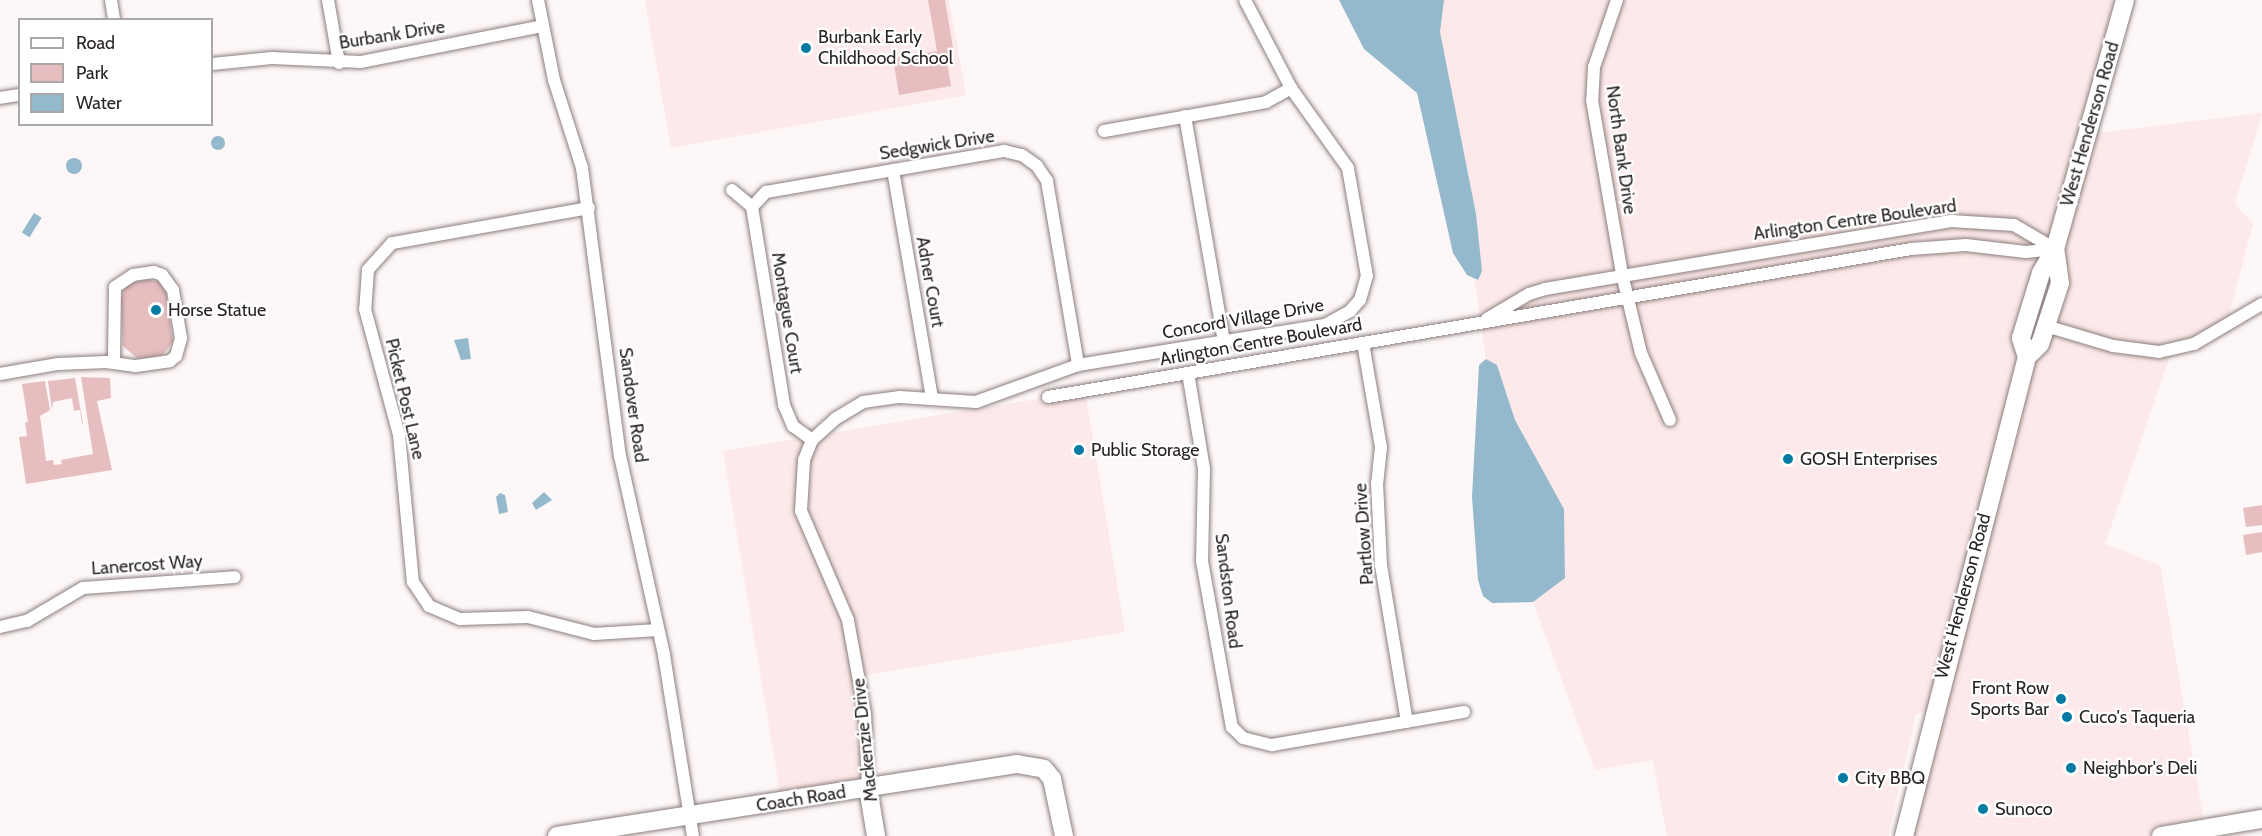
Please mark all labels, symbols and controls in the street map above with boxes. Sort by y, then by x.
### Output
street label: Burbank Drive [337,16,447,54]
legend [18,18,213,126]
place label: Burbank Early Childhood School [818,27,953,70]
text: Road [76,32,115,54]
street label: West Henderson Road [2056,39,2124,209]
marker: Burbank Early Childhood School [799,41,813,55]
text: Park [76,62,108,84]
street label: North Bank Drive [1601,84,1641,216]
text: Water [76,92,122,114]
street label: Sedgwick Drive [878,125,996,165]
street label: Arlington Centre Boulevard [1752,195,1958,245]
street label: Adner Court [911,235,949,329]
street label: Montague Court [767,251,807,375]
street label: Concord Village Drive [1161,294,1325,344]
place label: Horse Statue [168,299,266,321]
marker: Horse Statue [149,303,163,317]
street label: Arlington Centre Boulevard [1158,314,1364,370]
street label: Picket Post Lane [381,336,429,462]
street label: Sandover Road [614,346,652,464]
place label: Public Storage [1091,439,1199,461]
marker: Public Storage [1072,443,1086,457]
place label: GOSH Enterprises [1800,448,1938,470]
marker: GOSH Enterprises [1781,452,1795,466]
street label: Partlow Drive [1350,482,1378,586]
street label: West Henderson Road [1931,511,1995,681]
street label: Sandston Road [1210,532,1246,650]
street label: Lanercost Way [91,550,203,580]
street label: Mackenzie Drive [848,677,882,803]
place label: Front Row Sports Bar [1970,678,2049,720]
marker: Front Row Sports Bar [2054,692,2068,706]
place label: Cuco's Taqueria [2079,706,2195,728]
marker: Cuco's Taqueria [2060,710,2074,724]
place label: Neighbor's Deli [2083,757,2197,779]
marker: Neighbor's Deli [2064,761,2078,775]
place label: City BBQ [1855,767,1925,789]
marker: City BBQ [1836,771,1850,785]
street label: Coach Road [755,781,847,817]
place label: Sunoco [1995,798,2053,820]
marker: Sunoco [1976,802,1990,816]

